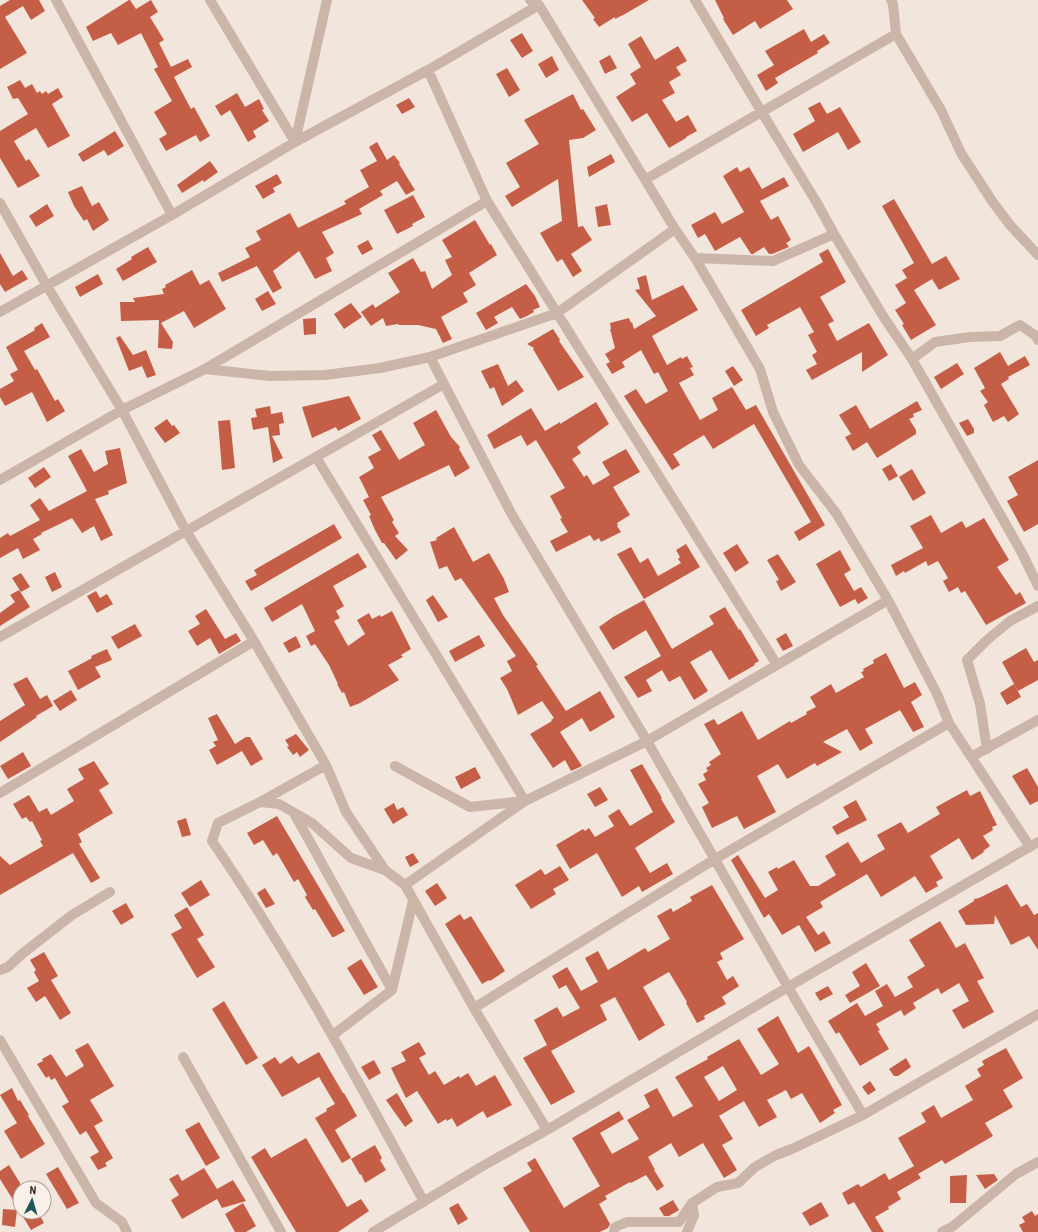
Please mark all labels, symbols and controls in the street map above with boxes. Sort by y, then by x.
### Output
north arrow [12,1180,52,1220]
text: N [29,1184,37,1197]

